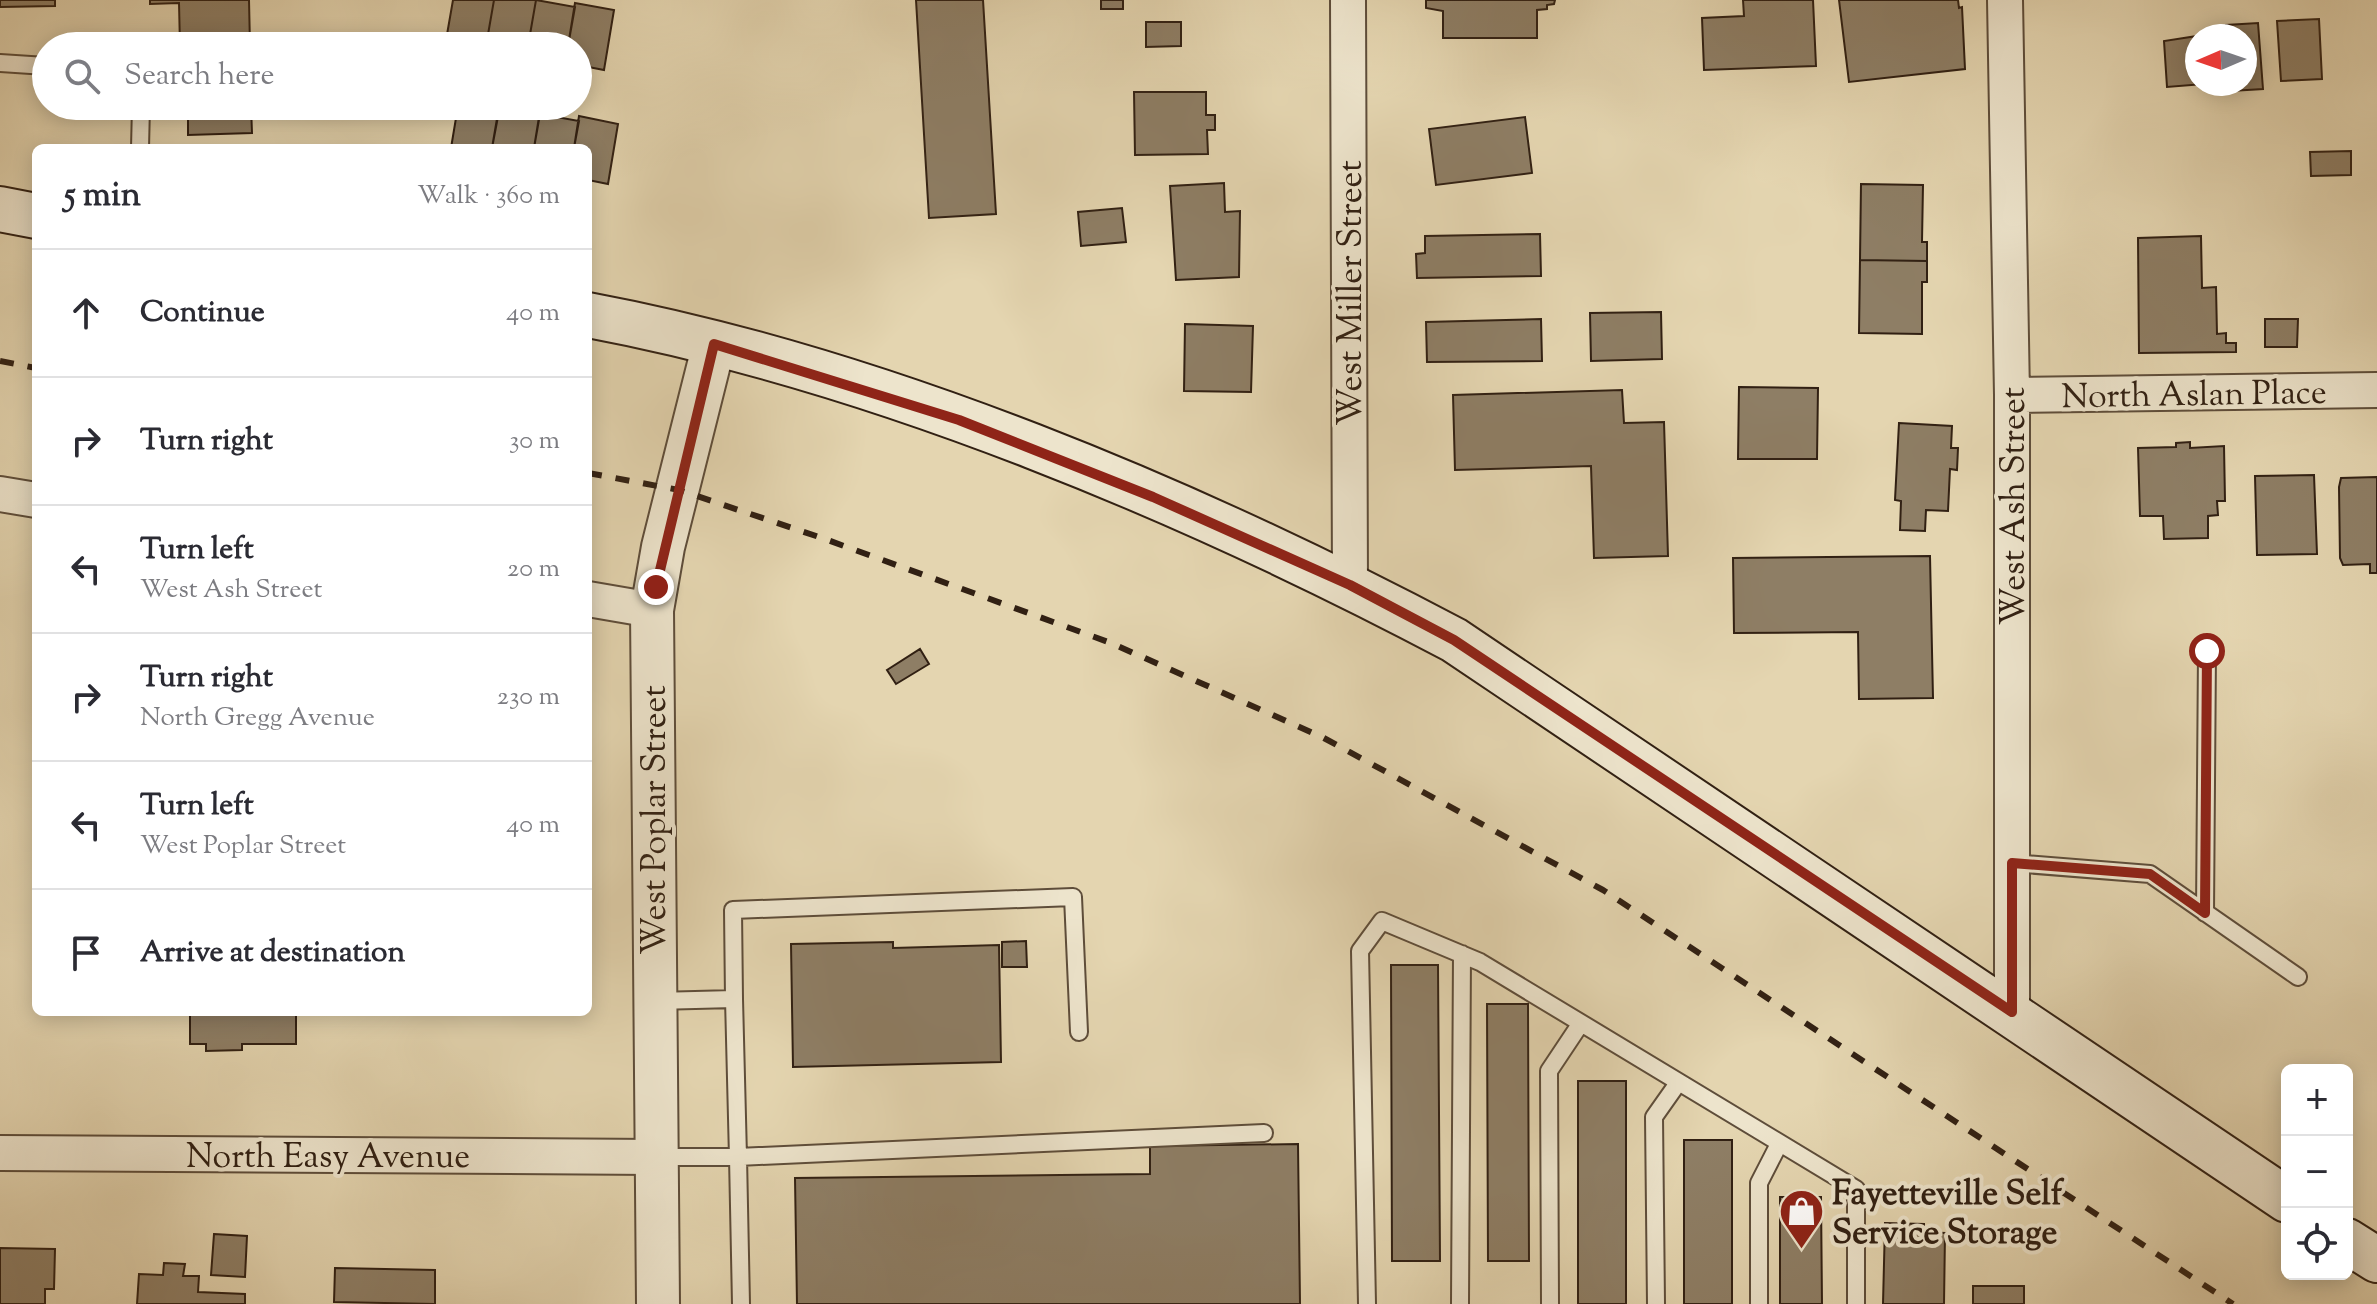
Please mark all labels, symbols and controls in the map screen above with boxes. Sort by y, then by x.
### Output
north arrow [2185,24,2257,96]
search box [32,32,592,120]
icon: search [60,54,104,98]
text: Search here [124,55,274,98]
street label: West Miller Street [1328,160,1377,426]
text: 5 min [64,172,141,221]
text: Walk · 360 m [417,178,560,215]
icon: ahead [64,291,108,335]
text: Continue [140,292,265,335]
text: 40 m [506,295,560,332]
street label: North Aslan Place [2061,370,2327,423]
street label: West Ash Street [1991,386,2040,625]
icon: right [64,419,108,463]
text: Turn right [140,420,273,463]
text: 30 m [509,423,560,460]
text: Turn left [140,529,254,572]
icon: left [64,547,108,591]
text: 20 m [507,551,560,588]
route end [638,569,674,605]
text: West Ash Street [140,572,322,609]
route start [2189,633,2225,669]
text: Turn right [140,657,273,700]
icon: right [64,675,108,719]
text: 230 m [497,679,560,716]
street label: West Poplar Street [632,685,681,955]
text: North Gregg Avenue [140,700,375,737]
text: Turn left [140,785,254,828]
icon: left [64,803,108,847]
text: 40 m [506,807,560,844]
text: West Poplar Street [140,828,346,865]
icon: arrive [64,931,108,975]
text: Arrive at destination [140,932,405,975]
map controls [2281,1064,2353,1280]
button: + [2281,1064,2353,1136]
street label: North Easy Avenue [186,1134,470,1183]
button: − [2281,1136,2353,1208]
place label: Fayetteville Self Service Storage [1832,1171,2065,1259]
shop icon: Fayetteville Self Service Storage [1777,1188,1825,1251]
button: locate [2281,1208,2353,1280]

